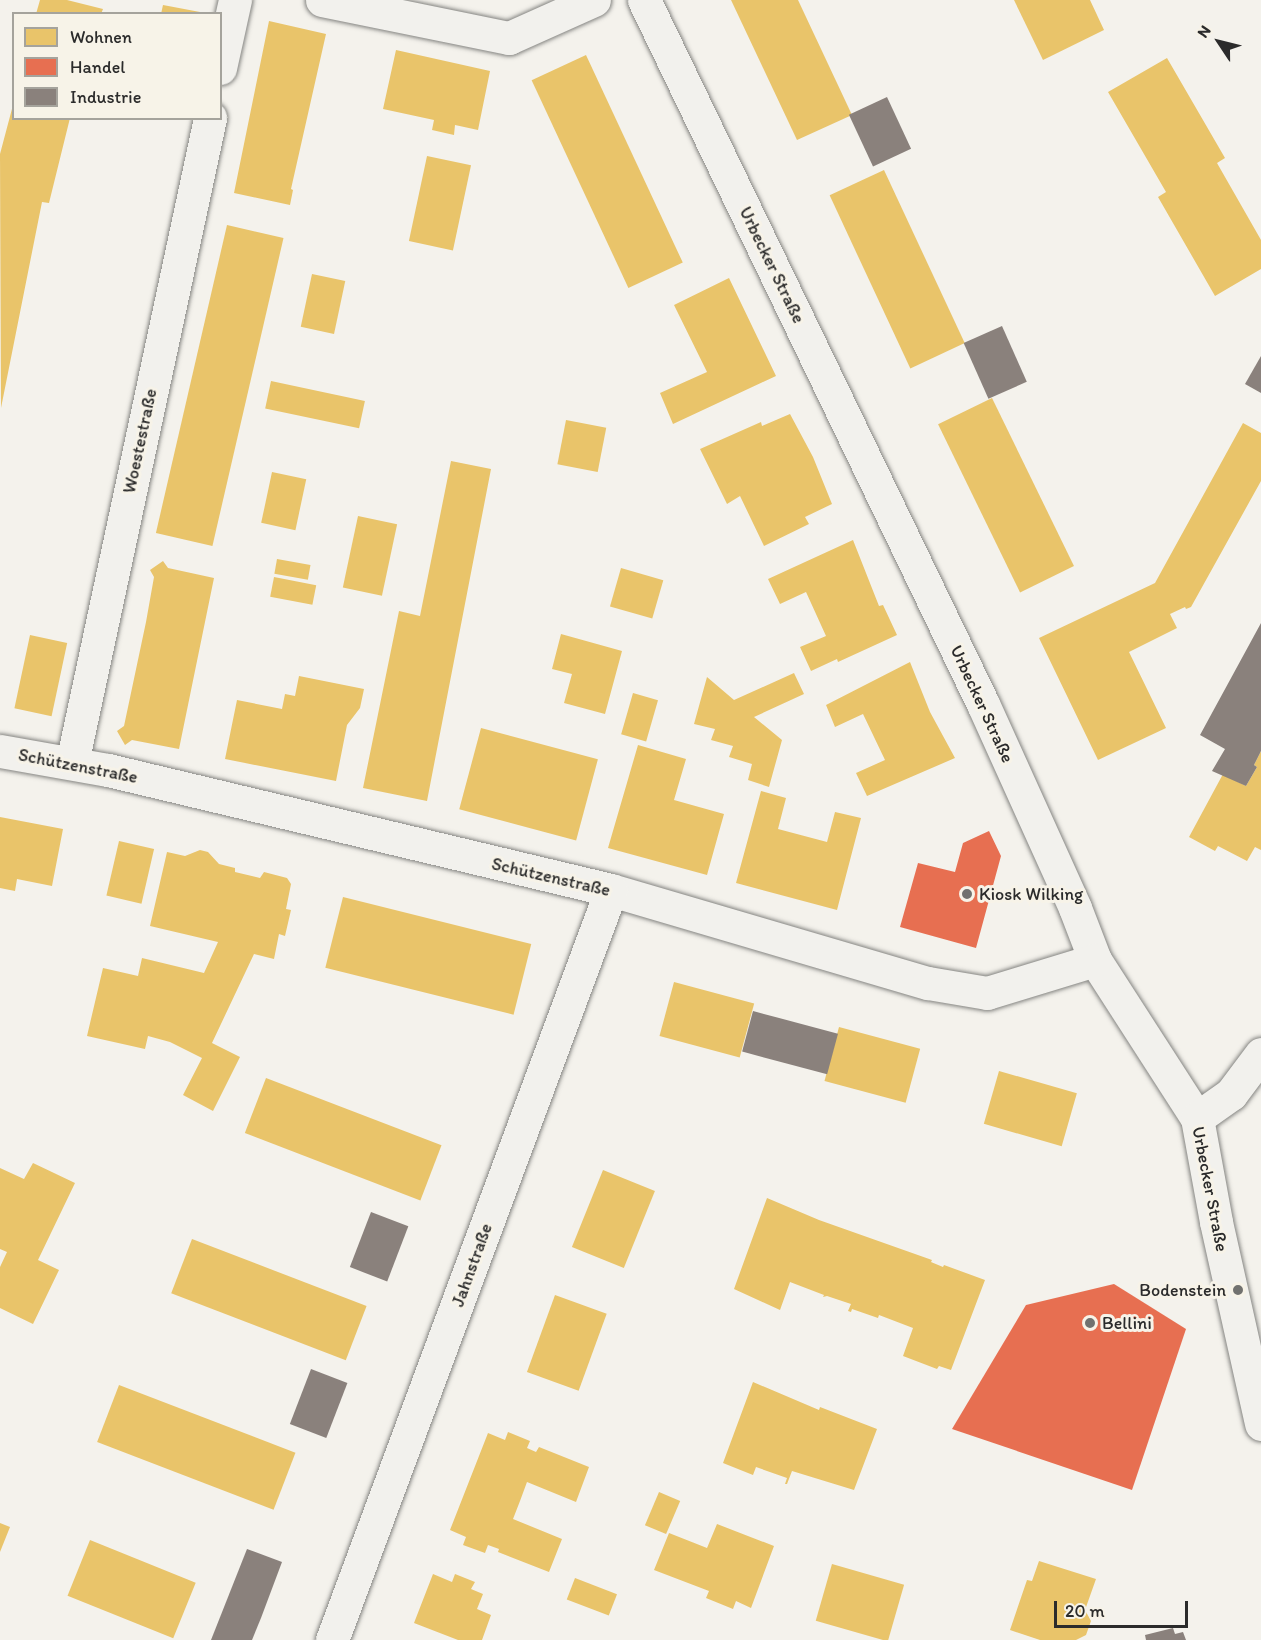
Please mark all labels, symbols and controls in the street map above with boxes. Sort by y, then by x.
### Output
legend [12,12,222,120]
north arrow [1189,12,1249,72]
text: N [1193,22,1215,41]
text: Wohnen [70,26,132,48]
text: Handel [70,56,125,78]
text: Industrie [70,86,141,108]
street label: Urbecker Straße [735,203,809,327]
street label: Woestestraße [118,387,162,495]
street label: Urbecker Straße [945,642,1019,766]
street label: Schützenstraße [16,744,140,788]
street label: Schützenstraße [490,853,612,901]
place label: Kiosk Wilking [979,883,1084,905]
marker: Kiosk Wilking [960,887,974,901]
street label: Urbecker Straße [1187,1125,1233,1253]
street label: Jahnstraße [447,1220,497,1310]
place label: Bodenstein [1139,1279,1226,1301]
marker: Bodenstein [1231,1283,1245,1297]
place label: Bellini [1102,1312,1152,1334]
marker: Bellini [1083,1316,1097,1330]
scale bar [1057,1589,1190,1627]
text: 20 m [1065,1600,1105,1622]

